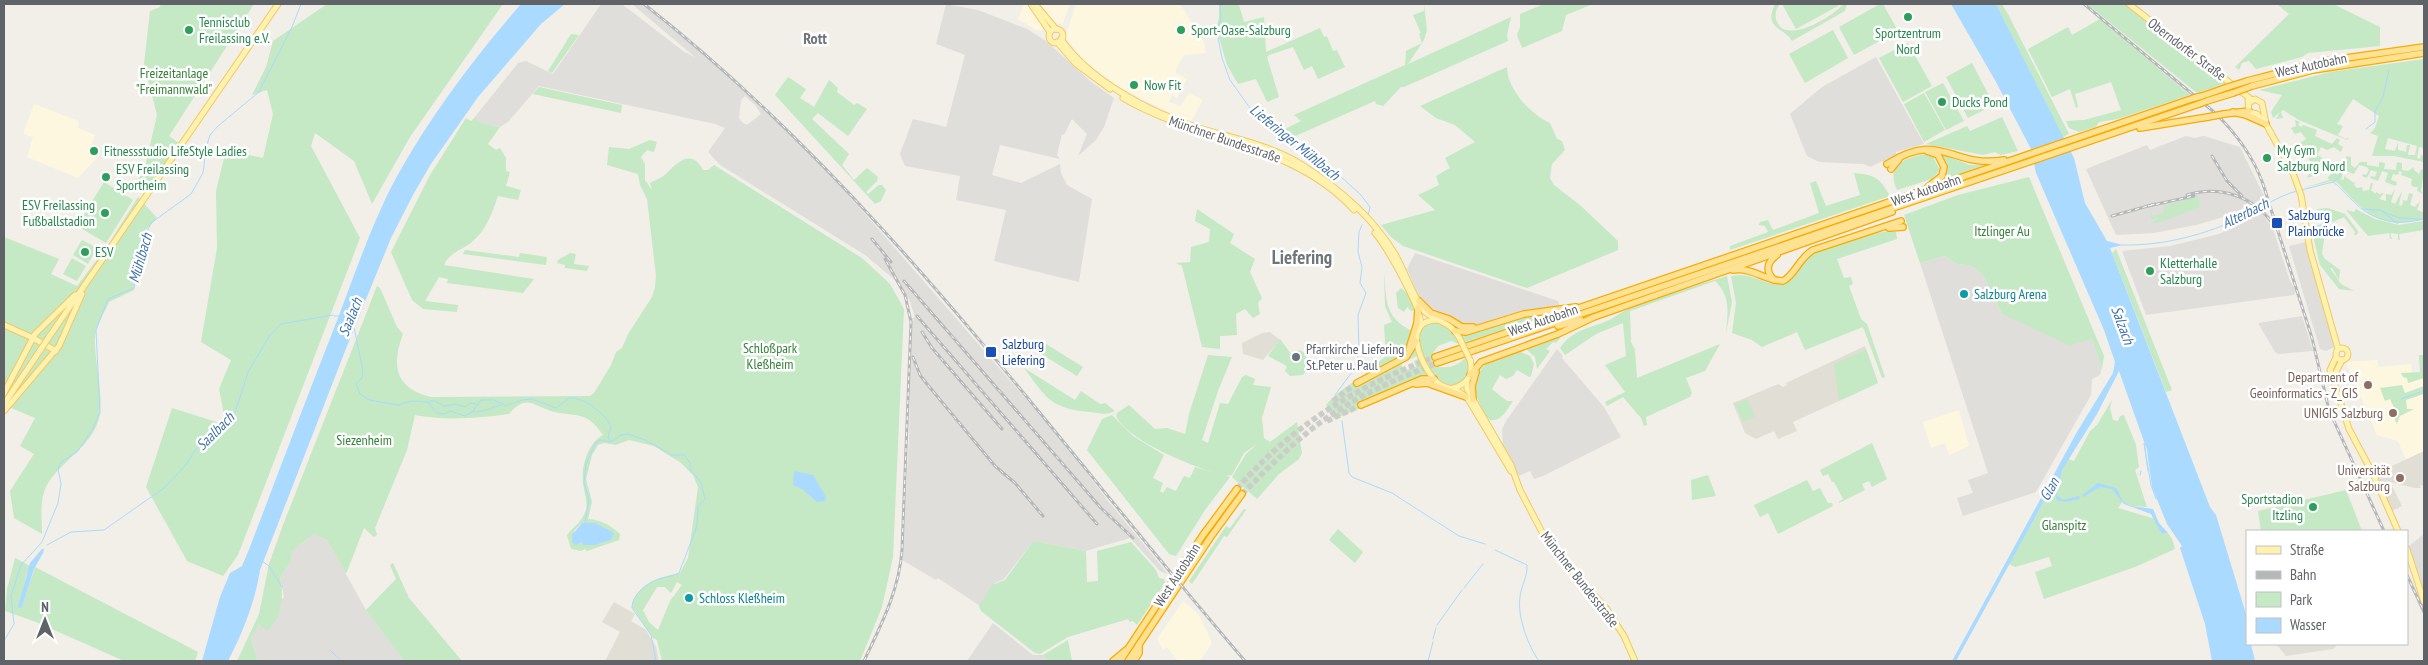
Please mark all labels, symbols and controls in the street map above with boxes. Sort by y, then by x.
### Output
marker: Sportzentrum Nord [1902,11,1914,23]
place label: Tennisclub Freilassing e.V. [199,13,270,47]
street label: Oberndorfer Straße [2144,14,2230,84]
place label: Sport-Oase-Salzburg [1191,21,1291,39]
marker: Tennisclub Freilassing e.V. [183,24,195,36]
marker: Sport-Oase-Salzburg [1175,24,1187,36]
place label: Sportzentrum Nord [1875,24,1941,58]
district label: Rott [803,28,827,48]
street label: West Autobahn [2274,49,2348,81]
park label: Freizeitanlage "Freimannwald" [136,64,212,98]
place label: Now Fit [1144,76,1181,94]
marker: Now Fit [1128,79,1140,91]
place label: Ducks Pond [1952,93,2008,111]
marker: Ducks Pond [1936,96,1948,108]
water label: Lieferinger Mühlbach [1246,100,1345,185]
street label: Münchner Bundesstraße [1167,111,1283,167]
place label: My Gym Salzburg Nord [2277,141,2345,175]
place label: Fitnessstudio LifeStyle Ladies [104,142,247,160]
marker: Fitnessstudio LifeStyle Ladies [88,145,100,157]
marker: My Gym Salzburg Nord [2261,152,2273,164]
place label: ESV Freilassing Sportheim [116,160,189,194]
street label: West Autobahn [1889,170,1963,210]
marker: ESV Freilassing Sportheim [100,171,112,183]
water label: Alterbach [2219,193,2273,232]
place label: ESV Freilassing Fußballstadion [22,196,95,230]
place label: Salzburg Plainbrücke [2288,206,2345,240]
marker: ESV Freilassing Fußballstadion [99,207,111,219]
marker: Salzburg Plainbrücke [2270,216,2284,230]
park label: Itzlinger Au [1974,222,2030,240]
water label: Mühlbach [124,230,156,285]
place label: ESV [95,243,114,261]
district label: Liefering [1272,245,1332,269]
marker: ESV [79,246,91,258]
place label: Kletterhalle Salzburg [2160,254,2217,288]
marker: Kletterhalle Salzburg [2144,265,2156,277]
place label: Salzburg Arena [1974,285,2047,303]
marker: Salzburg Arena [1958,288,1970,300]
water label: Saalach [334,294,367,339]
street label: West Autobahn [1506,300,1580,340]
water label: Salzach [2107,303,2139,348]
place label: Salzburg Liefering [1002,335,1045,369]
park label: Schloßpark Kleßheim [743,339,798,373]
place label: Pfarrkirche Liefering St.Peter u. Paul [1306,340,1404,374]
marker: Salzburg Liefering [984,345,998,359]
marker: Pfarrkirche Liefering St.Peter u. Paul [1290,351,1302,363]
place label: Department of Geoinformatics - Z_GIS [2250,368,2358,402]
marker: Department of Geoinformatics - Z_GIS [2362,379,2374,391]
place label: UNIGIS Salzburg [2304,404,2383,422]
water label: Saalbach [192,407,239,454]
marker: UNIGIS Salzburg [2387,407,2399,419]
park label: Siezenheim [336,431,392,449]
place label: Universität Salzburg [2337,461,2390,495]
marker: Universität Salzburg [2394,472,2406,484]
water label: Glan [2035,473,2064,504]
place label: Sportstadion Itzling [2241,490,2303,524]
marker: Sportstadion Itzling [2307,501,2319,513]
park label: Glanspitz [2042,516,2086,534]
street label: Münchner Bundesstraße [1537,527,1623,631]
legend [2246,530,2408,645]
street label: West Autobahn [1150,540,1204,610]
text: Straße [2290,540,2324,559]
text: Bahn [2290,565,2316,584]
place label: Schloss Kleßheim [699,589,785,607]
text: Park [2290,590,2312,609]
marker: Schloss Kleßheim [683,592,695,604]
north arrow [20,595,70,645]
text: N [41,598,49,616]
text: Wasser [2290,615,2327,634]

